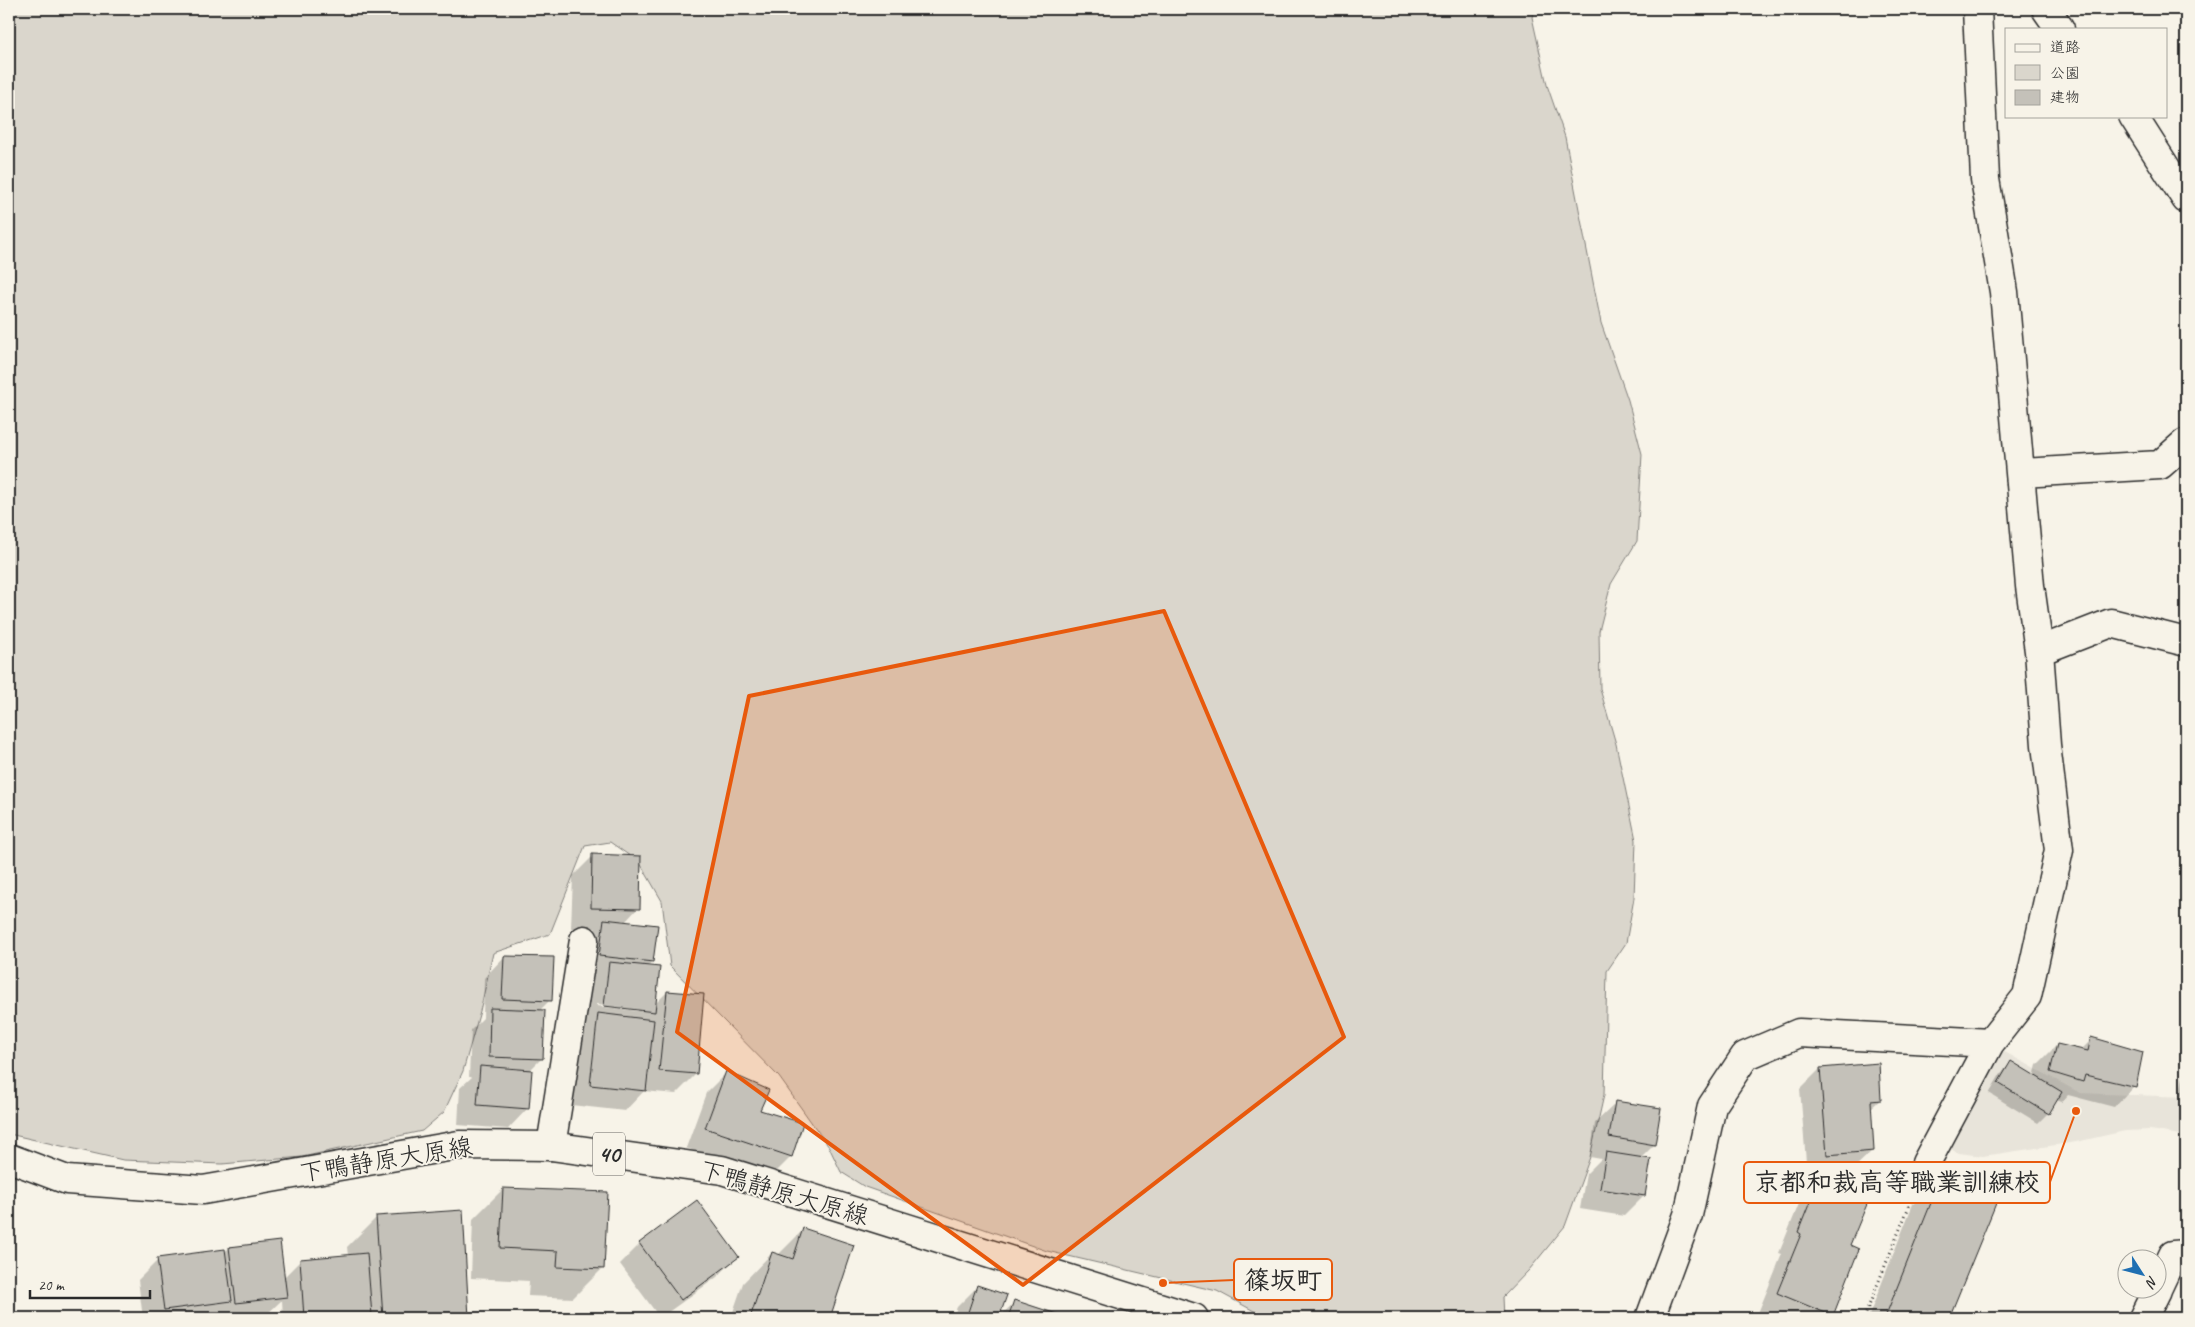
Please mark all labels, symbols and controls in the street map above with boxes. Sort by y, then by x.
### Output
legend [2005,28,2168,118]
text: 道路 [2050,38,2080,57]
text: 公園 [2050,64,2080,83]
text: 建物 [2050,88,2080,107]
street label: 下鴨静原大原線 [297,1131,475,1189]
road number: 40 [593,1132,625,1176]
street label: 下鴨静原大原線 [695,1153,873,1233]
callout: 京都和裁高等職業訓練校 [1744,1162,2050,1203]
text: 京都和裁高等職業訓練校 [1754,1166,2040,1199]
north arrow [2118,1250,2168,1300]
callout: 篠坂町 [1234,1259,1332,1300]
text: 篠坂町 [1244,1264,1322,1297]
scale bar [30,1267,150,1299]
text: N [2141,1273,2162,1292]
text: 20 m [38,1276,65,1295]

